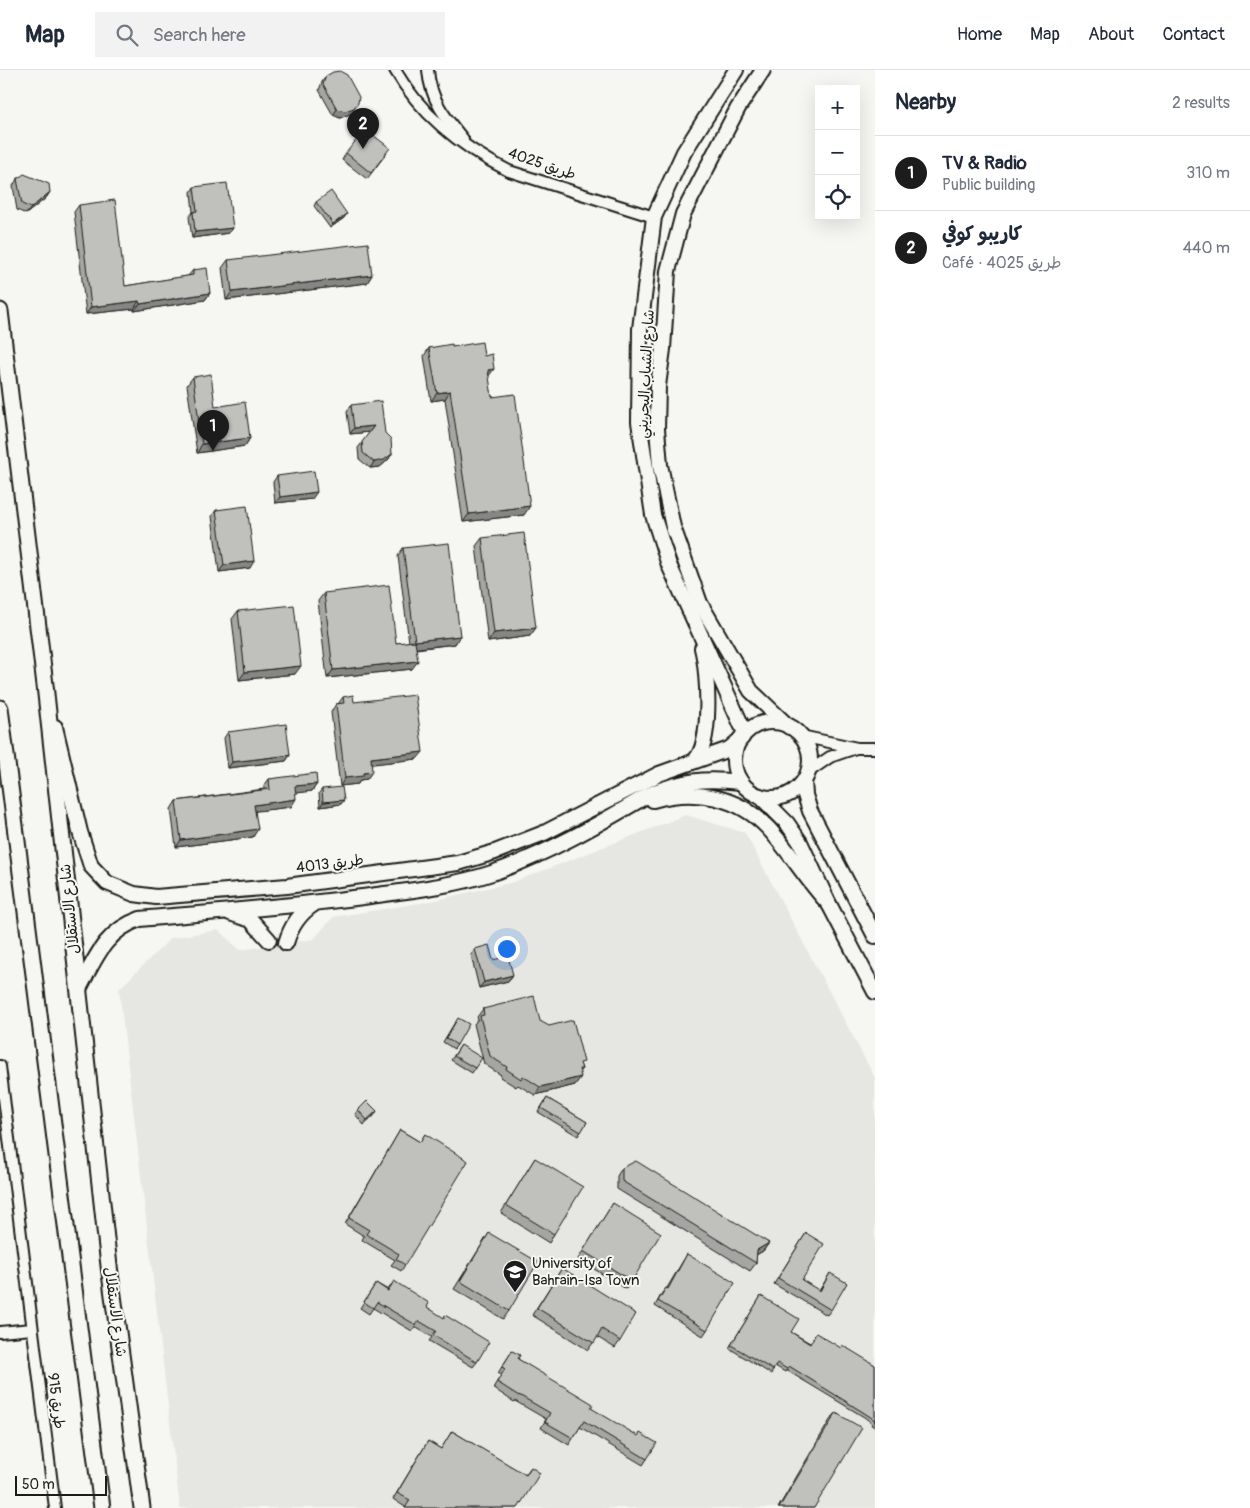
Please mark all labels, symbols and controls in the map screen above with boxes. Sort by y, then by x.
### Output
search box [95,12,445,57]
text: Map [25,20,65,49]
icon: search [113,21,141,49]
text: Search here [153,23,246,47]
text: Home [957,23,1002,46]
text: Map [1030,23,1060,46]
text: About [1088,23,1134,46]
text: Contact [1162,23,1225,46]
map controls [815,85,860,220]
button: + [815,85,860,130]
text: Nearby [895,89,956,116]
text: 2 results [1172,93,1230,113]
pin: 2 [347,108,379,149]
button: − [815,130,860,175]
street label: طريق 4025 [506,144,578,184]
text: TV & Radio [942,151,1027,175]
text: 1 [908,163,914,183]
text: 310 m [1186,163,1230,183]
button: locate [815,175,860,220]
text: Public building [942,175,1035,195]
text: كاريبو كوفي [942,222,1022,246]
text: 2 [907,238,915,258]
text: 440 m [1183,238,1230,258]
text: Café · طريق 4025 [942,253,1061,273]
street label: شارع الشباب البحريني [633,309,662,439]
pin: 1 [197,410,229,451]
street label: طريق 4013 [295,850,365,878]
street label: شارع الاستقلال [56,863,84,955]
your location [494,936,520,962]
place label: University of Bahrain-Isa Town [532,1254,640,1290]
school or university icon: University of Bahrain-Isa Town [502,1259,528,1293]
street label: شارع الاستقلال [99,1266,131,1358]
street label: طريق 915 [43,1372,69,1430]
scale bar [15,1473,108,1496]
text: 50 m [22,1476,55,1493]

